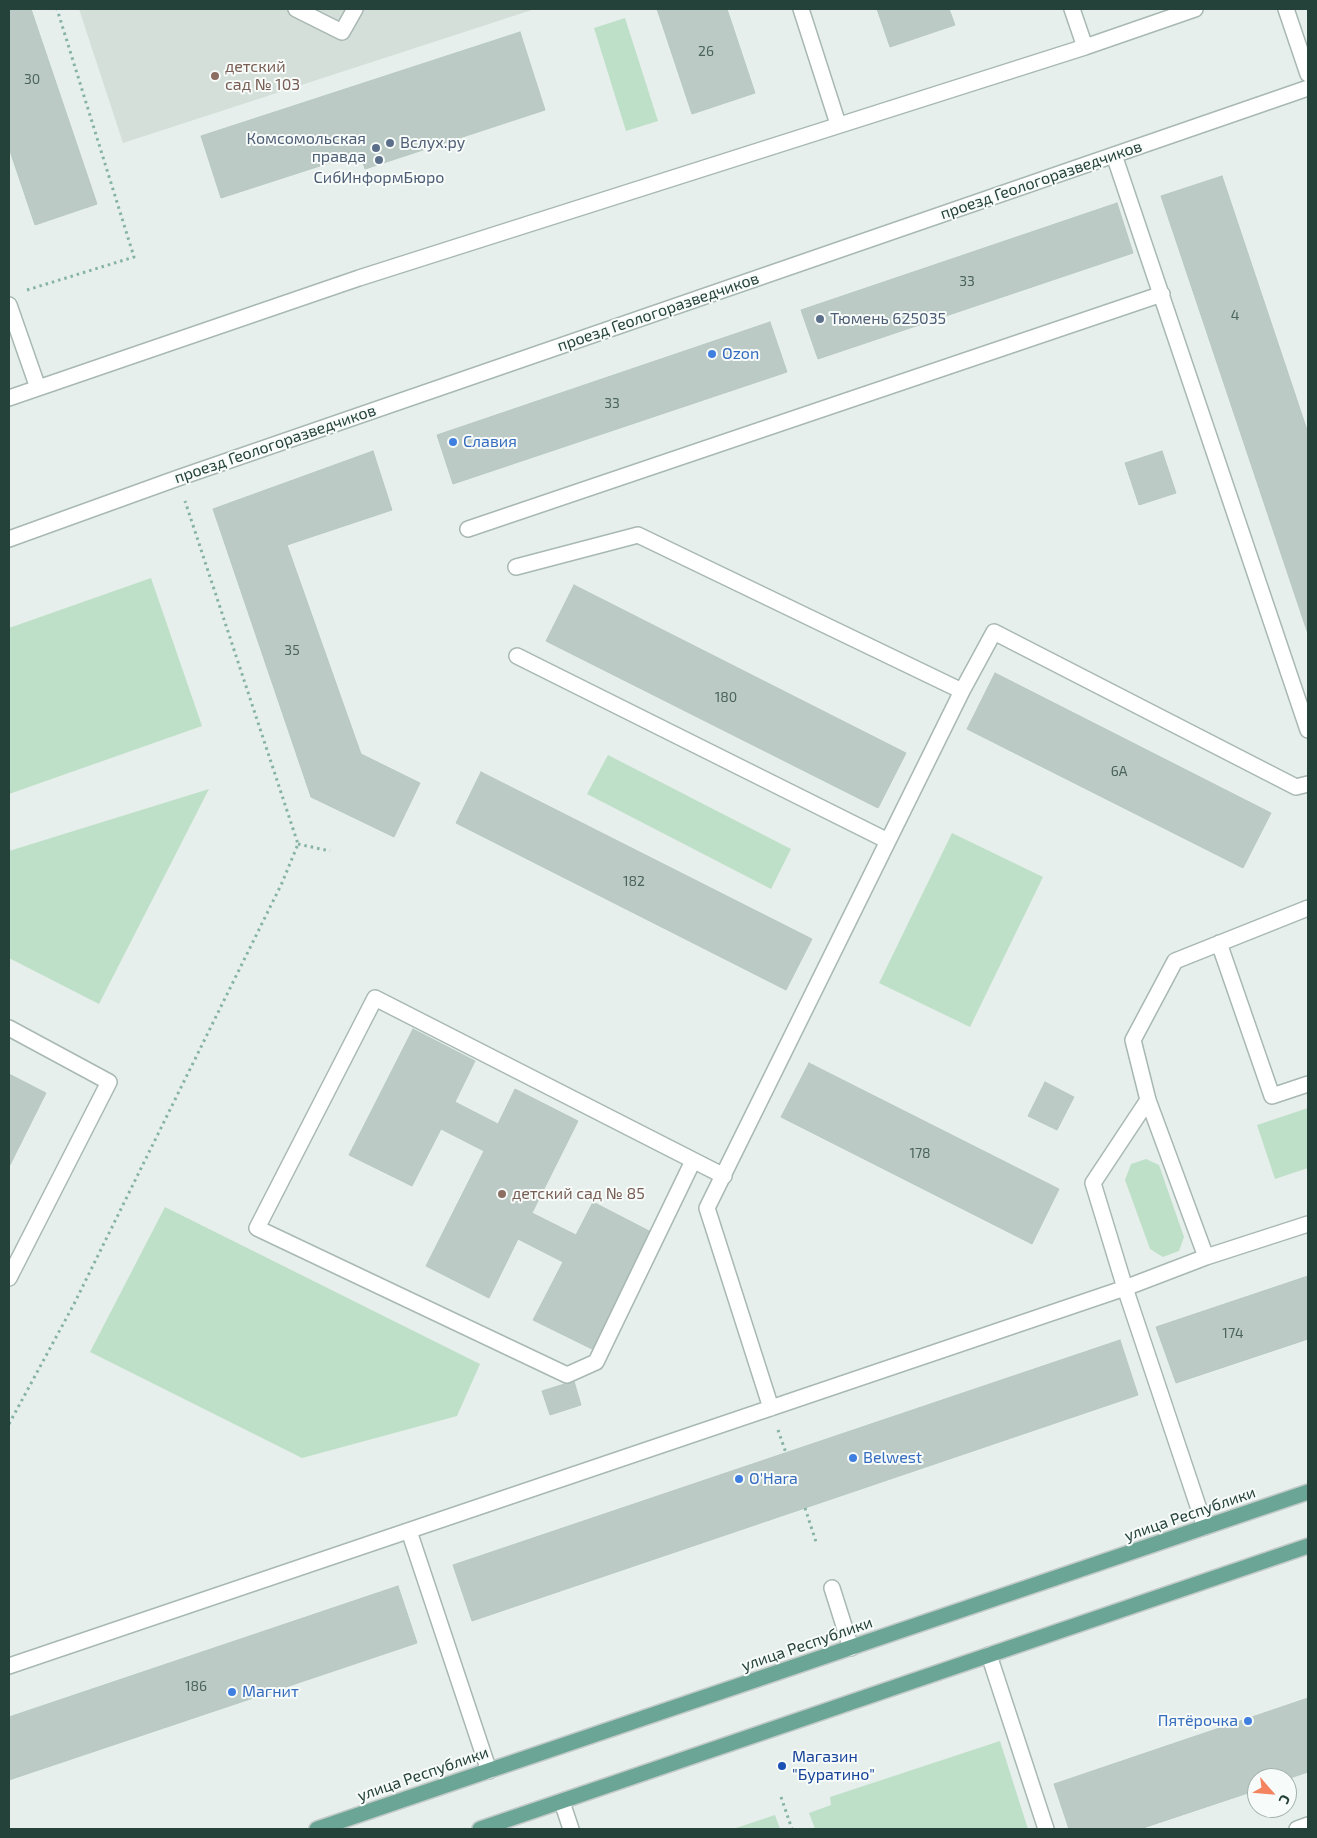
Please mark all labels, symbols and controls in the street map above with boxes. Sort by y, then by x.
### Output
house number: 26 [698,43,714,59]
place label: детский сад № 103 [225,57,300,95]
marker: детский сад № 103 [209,70,221,82]
house number: 30 [24,71,40,87]
place label: Комсомольская правда [246,129,366,167]
place label: Вслух.ру [400,133,465,153]
street label: проезд Геологоразведчиков [938,136,1144,224]
marker: Вслух.ру [384,137,396,149]
marker: Комсомольская правда [370,142,382,154]
marker: СибИнформБюро [373,154,385,166]
place label: СибИнформБюро [314,168,444,188]
street label: проезд Геологоразведчиков [555,268,761,356]
house number: 33 [959,273,975,289]
house number: 4 [1231,307,1239,323]
place label: Тюмень 625035 [830,309,946,329]
marker: Тюмень 625035 [814,313,826,325]
place label: Ozon [722,344,759,364]
marker: Ozon [706,348,718,360]
house number: 33 [604,395,620,411]
street label: проезд Геологоразведчиков [172,400,378,488]
place label: Славия [463,432,517,452]
marker: Славия [447,436,459,448]
house number: 35 [284,642,300,658]
house number: 180 [715,689,737,705]
house number: 6А [1111,763,1127,779]
house number: 182 [623,873,645,889]
house number: 178 [909,1145,931,1161]
place label: детский сад № 85 [512,1184,645,1204]
marker: детский сад № 85 [496,1188,508,1200]
house number: 174 [1222,1325,1244,1341]
place label: Belwest [863,1448,922,1468]
marker: Belwest [847,1452,859,1464]
place label: O'Hara [749,1469,798,1489]
marker: O'Hara [733,1473,745,1485]
street label: улица Республики [1122,1483,1258,1545]
street label: улица Республики [739,1613,875,1675]
house number: 186 [185,1678,207,1694]
place label: Магнит [242,1682,299,1702]
marker: Магнит [226,1686,238,1698]
place label: Пятёрочка [1158,1711,1238,1731]
marker: Пятёрочка [1242,1715,1254,1727]
street label: улица Республики [355,1743,491,1805]
place label: Магазин "Буратино" [792,1747,875,1785]
marker: Магазин "Буратино" [776,1760,788,1772]
north arrow [1247,1768,1297,1818]
text: С [1275,1792,1294,1807]

